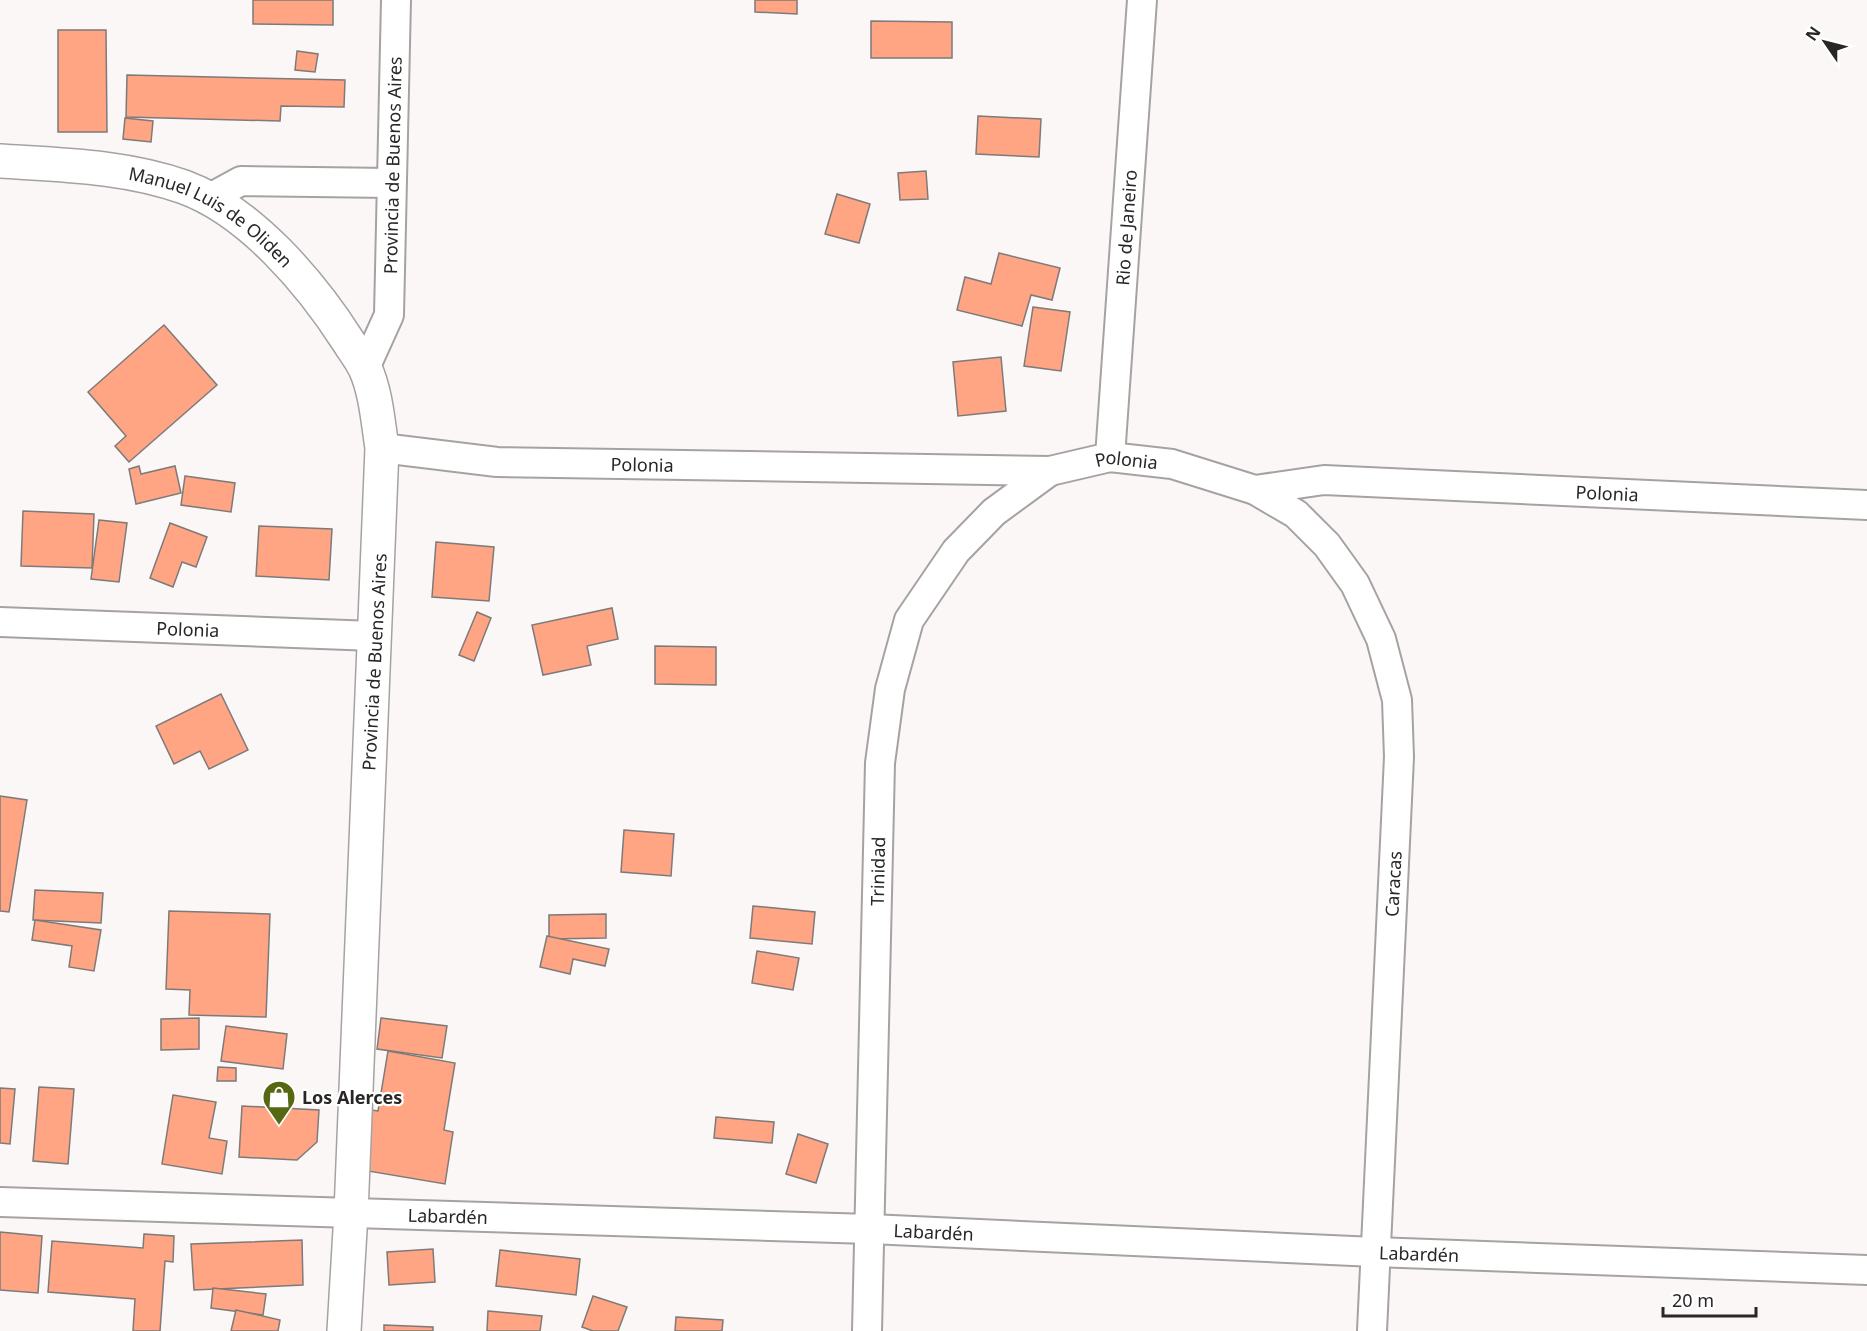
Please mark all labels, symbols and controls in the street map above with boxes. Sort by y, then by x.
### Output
north arrow [1795,12,1855,72]
text: N [1800,22,1825,45]
street label: Provincia de Buenos Aires [378,56,407,274]
street label: Manuel Luis de Oliden [127,161,298,272]
street label: Rio de Janeiro [1110,169,1142,286]
street label: Polonia [1093,445,1159,474]
street label: Polonia [610,452,674,477]
street label: Polonia [1575,480,1639,506]
street label: Provincia de Buenos Aires [356,553,392,771]
street label: Polonia [156,616,220,642]
street label: Trinidad [865,836,890,906]
street label: Caracas [1379,850,1407,918]
shop icon: Los Alerces [261,1079,297,1126]
place label: Los Alerces [302,1085,402,1109]
street label: Labardén [407,1203,488,1229]
street label: Labardén [893,1218,974,1246]
street label: Labardén [1379,1240,1460,1267]
scale bar [1663,1280,1756,1318]
text: 20 m [1672,1288,1714,1312]

